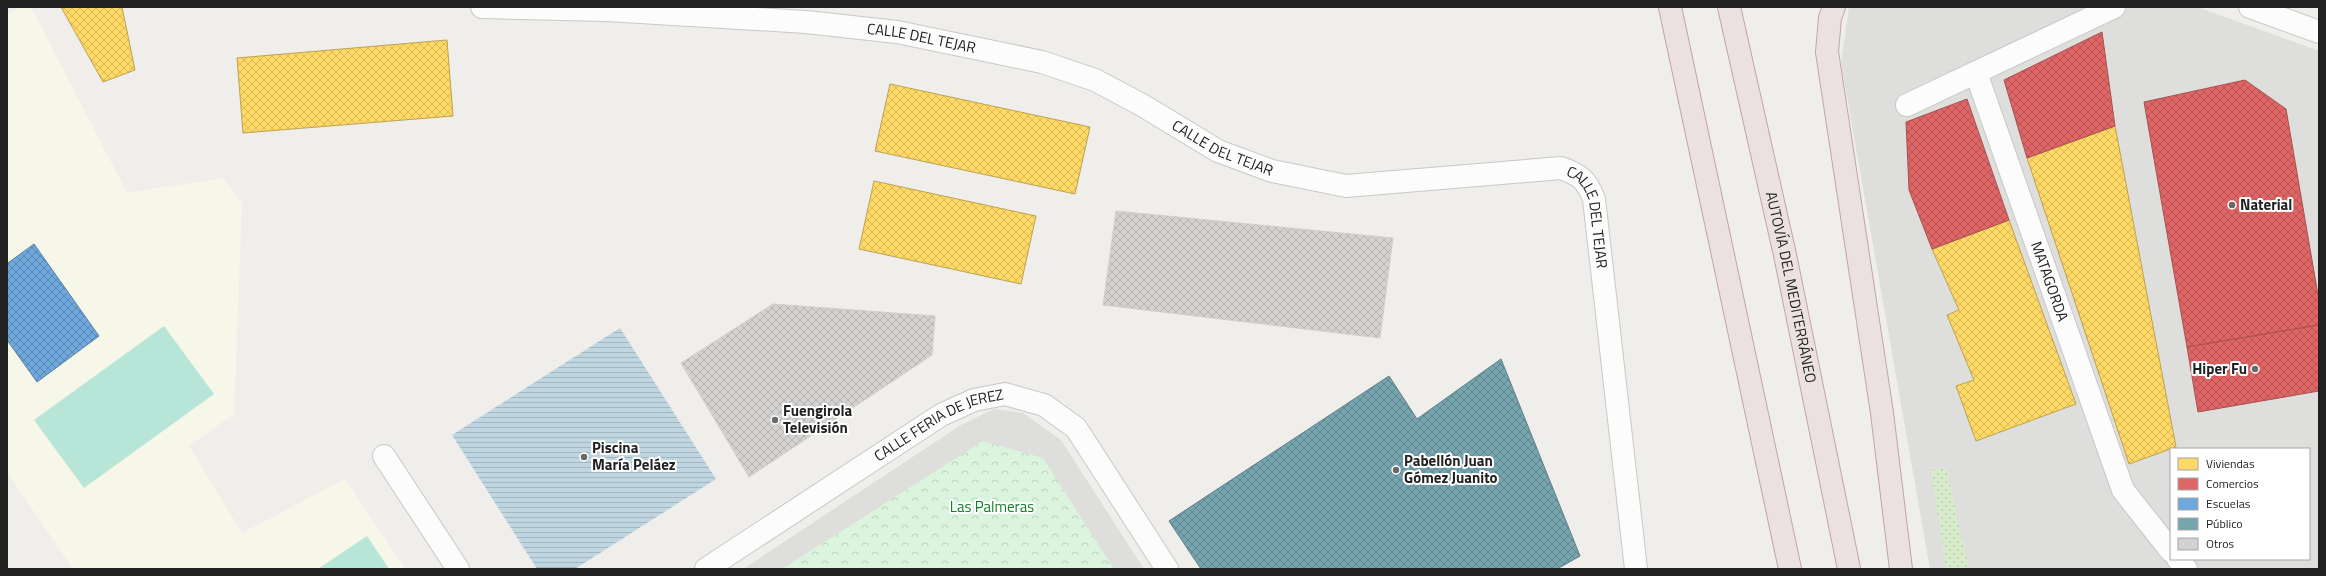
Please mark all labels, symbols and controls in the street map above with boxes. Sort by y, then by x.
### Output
street label: CALLE DEL TEJAR [866,17,978,59]
street label: CALLE DEL TEJAR [1168,114,1277,181]
street label: CALLE DEL TEJAR [1563,160,1614,270]
street label: AUTOVÍA DEL MEDITERRÁNEO [1760,189,1823,385]
place label: Naterial [2240,193,2292,216]
marker: Naterial [2227,200,2237,210]
street label: MATAGORDA [2025,238,2075,325]
place label: Hiper Fu [2192,357,2247,380]
marker: Hiper Fu [2250,364,2260,374]
street label: CALLE FERIA DE JEREZ [869,383,1005,467]
place label: Fuengirola Televisión [783,399,853,439]
marker: Fuengirola Televisión [770,415,780,425]
place label: Piscina María Peláez [592,436,676,476]
legend [2170,448,2310,560]
place label: Pabellón Juan Gómez Juanito [1404,449,1498,489]
marker: Piscina María Peláez [579,452,589,462]
text: Viviendas [2206,454,2255,473]
marker: Pabellón Juan Gómez Juanito [1391,465,1401,475]
text: Comercios [2206,474,2259,493]
text: Escuelas [2206,494,2251,513]
park label: Las Palmeras [950,495,1034,518]
text: Público [2206,514,2243,533]
text: Otros [2206,534,2235,553]

